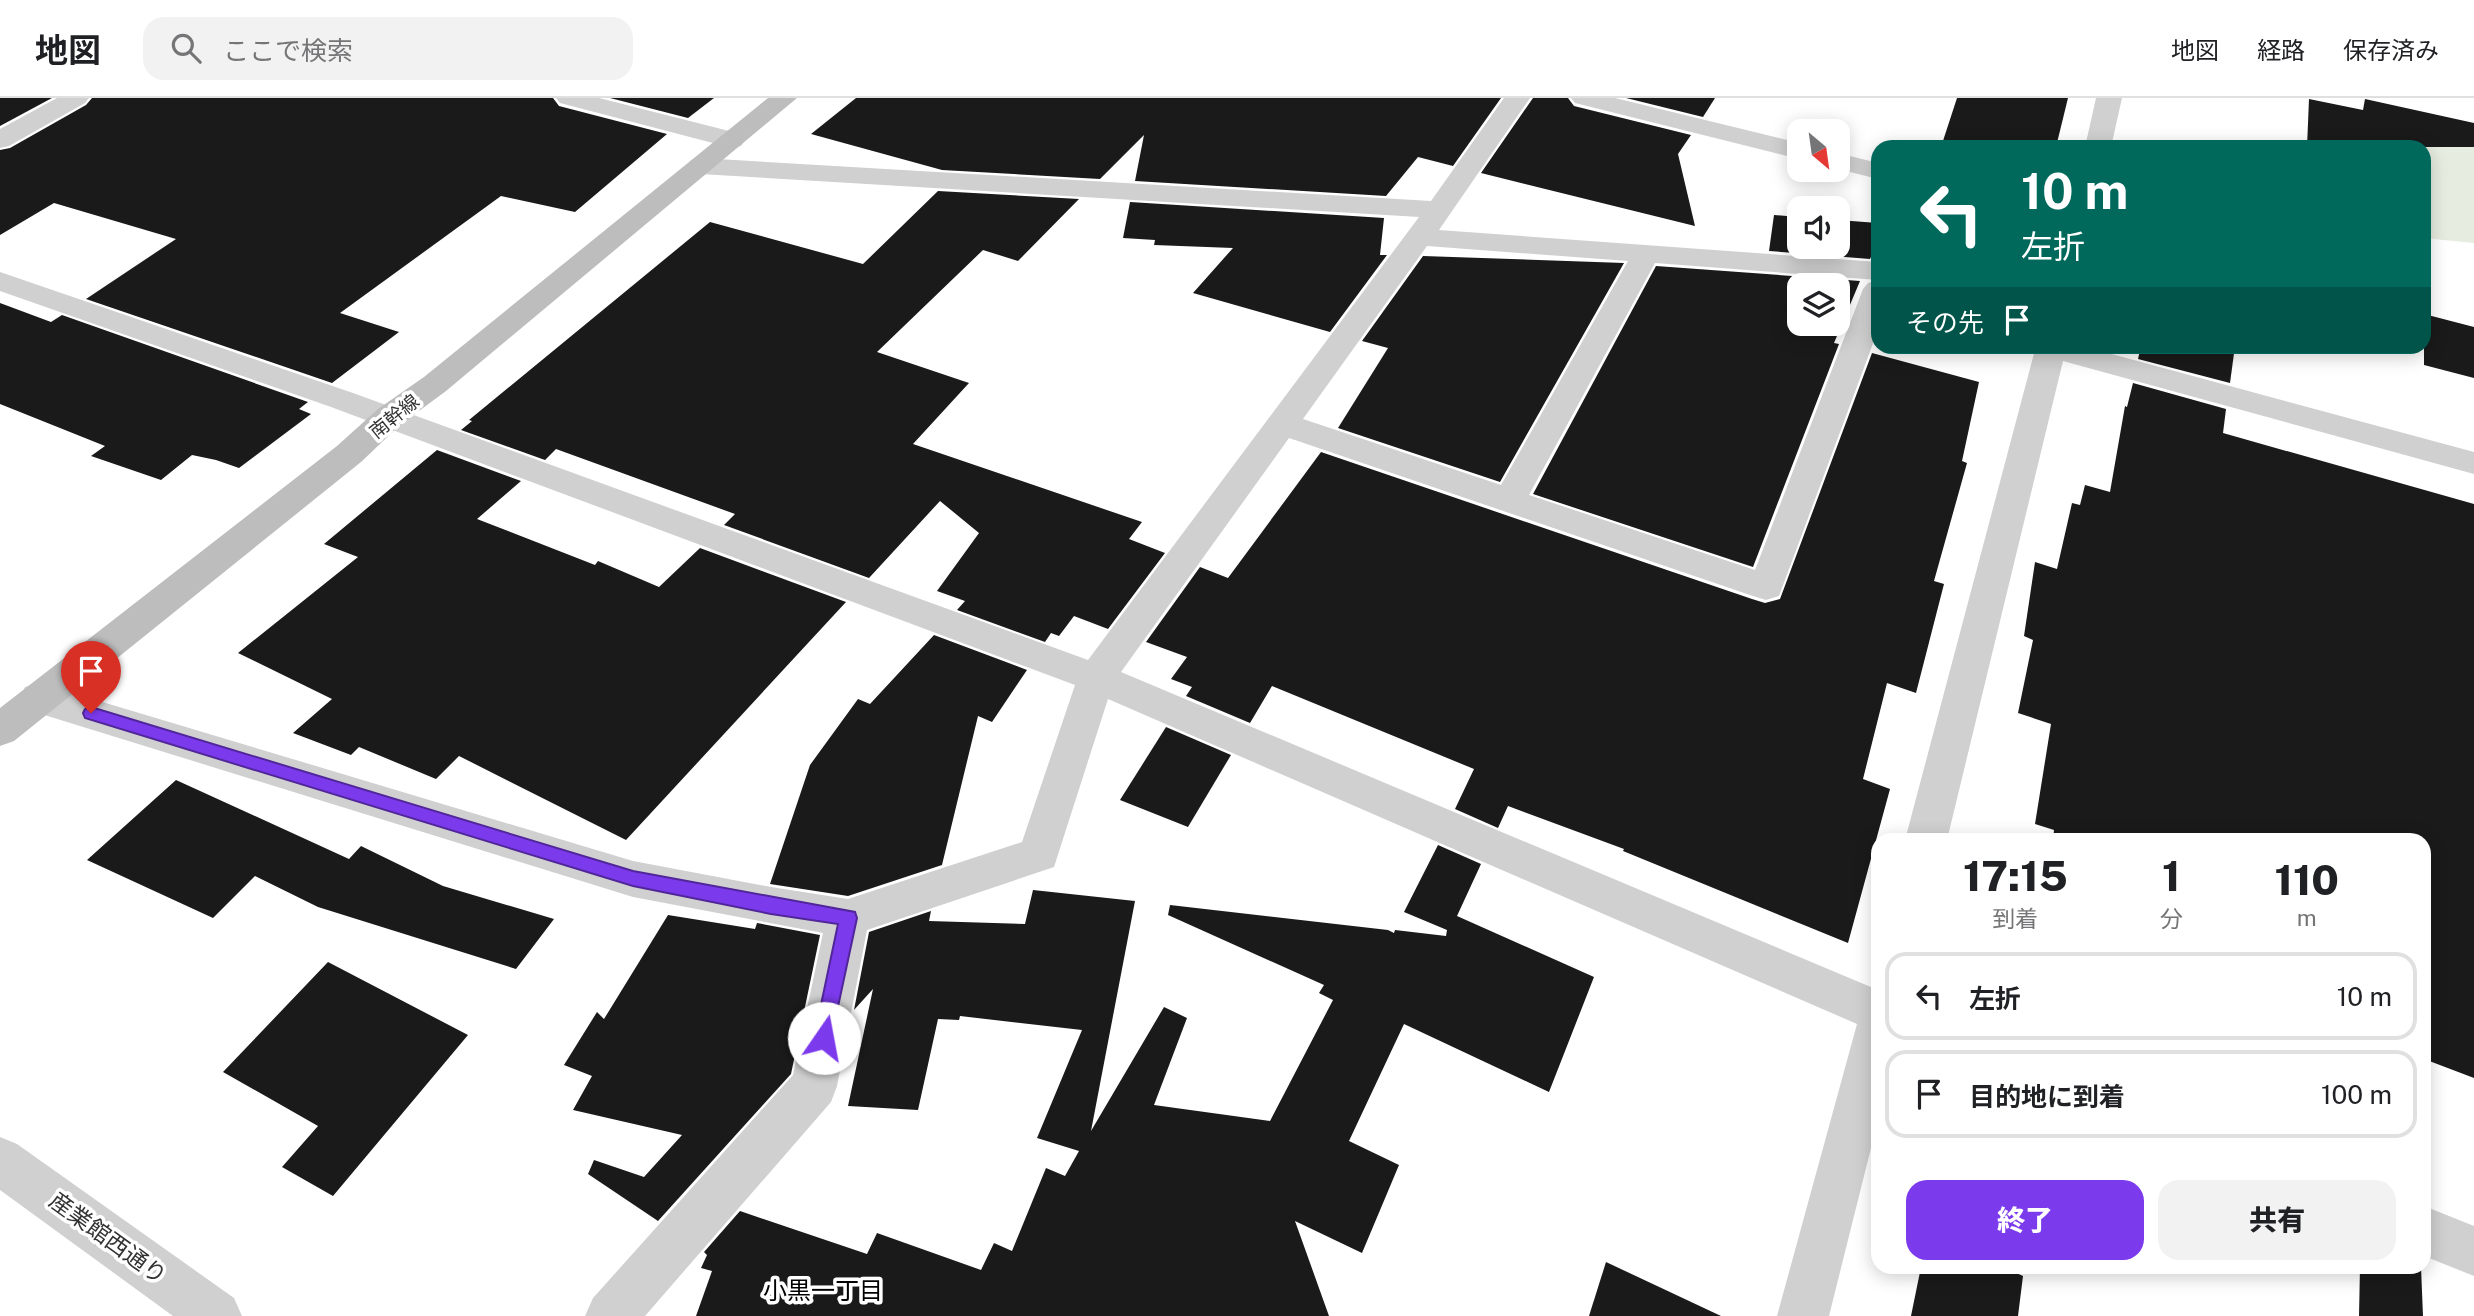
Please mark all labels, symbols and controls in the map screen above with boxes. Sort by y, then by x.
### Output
search box [143,17,633,80]
icon: search [167,29,205,67]
text: 地図 [35,31,101,69]
text: ここで検索 [223,35,353,66]
text: 地図 [2171,36,2219,64]
text: 経路 [2257,36,2305,64]
text: 保存済み [2343,36,2439,64]
north arrow [1787,119,1850,182]
map controls [1787,119,1850,336]
text: 10 m [2021,162,2128,220]
icon: left [1906,168,1997,259]
button: sound [1787,196,1850,259]
text: 左折 [2021,228,2085,265]
button: layers [1787,273,1850,336]
icon: arrive [1998,301,2036,339]
text: その先 [1906,307,1984,338]
street label: 南幹線 [365,390,423,442]
pin [61,641,121,713]
icon: arrive [72,652,110,690]
text: 17:15 [1963,851,2068,900]
text: 1 [2162,851,2180,900]
text: 110 [2275,855,2339,904]
text: m [2297,904,2317,931]
text: 到着 [1992,905,2038,932]
text: 分 [2160,905,2183,932]
icon: left [1910,977,1948,1015]
text: 10 m [2337,981,2392,1012]
text: 左折 [1969,983,2021,1014]
position arrow [787,1001,861,1075]
icon: arrive [1910,1075,1948,1113]
text: 100 m [2321,1079,2392,1110]
text: 目的地に到着 [1969,1081,2125,1112]
button: 終了 [1906,1180,2144,1260]
button: 共有 [2158,1180,2396,1260]
street label: 産業館西通り [45,1186,172,1289]
district label: 小黒一丁目 [763,1276,883,1304]

